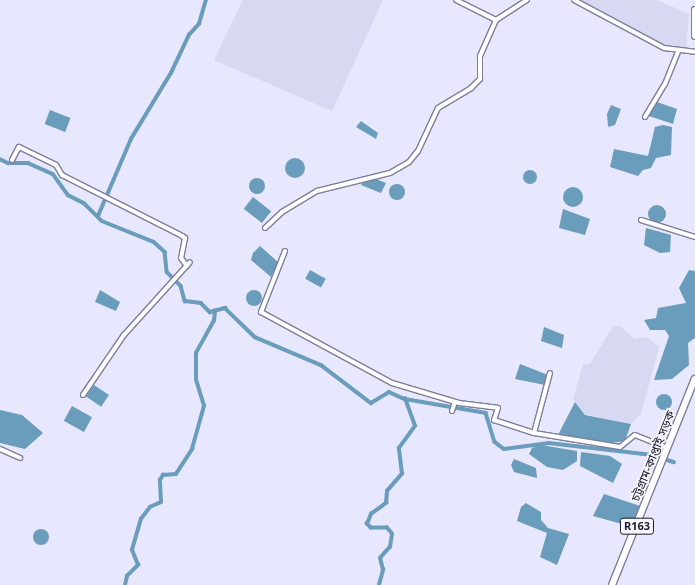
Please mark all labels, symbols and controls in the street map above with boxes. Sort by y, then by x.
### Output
street label: চট্টগ্রাম-কাপ্তাই সড়ক [628,409,678,503]
road number: R163 [619,517,655,535]

